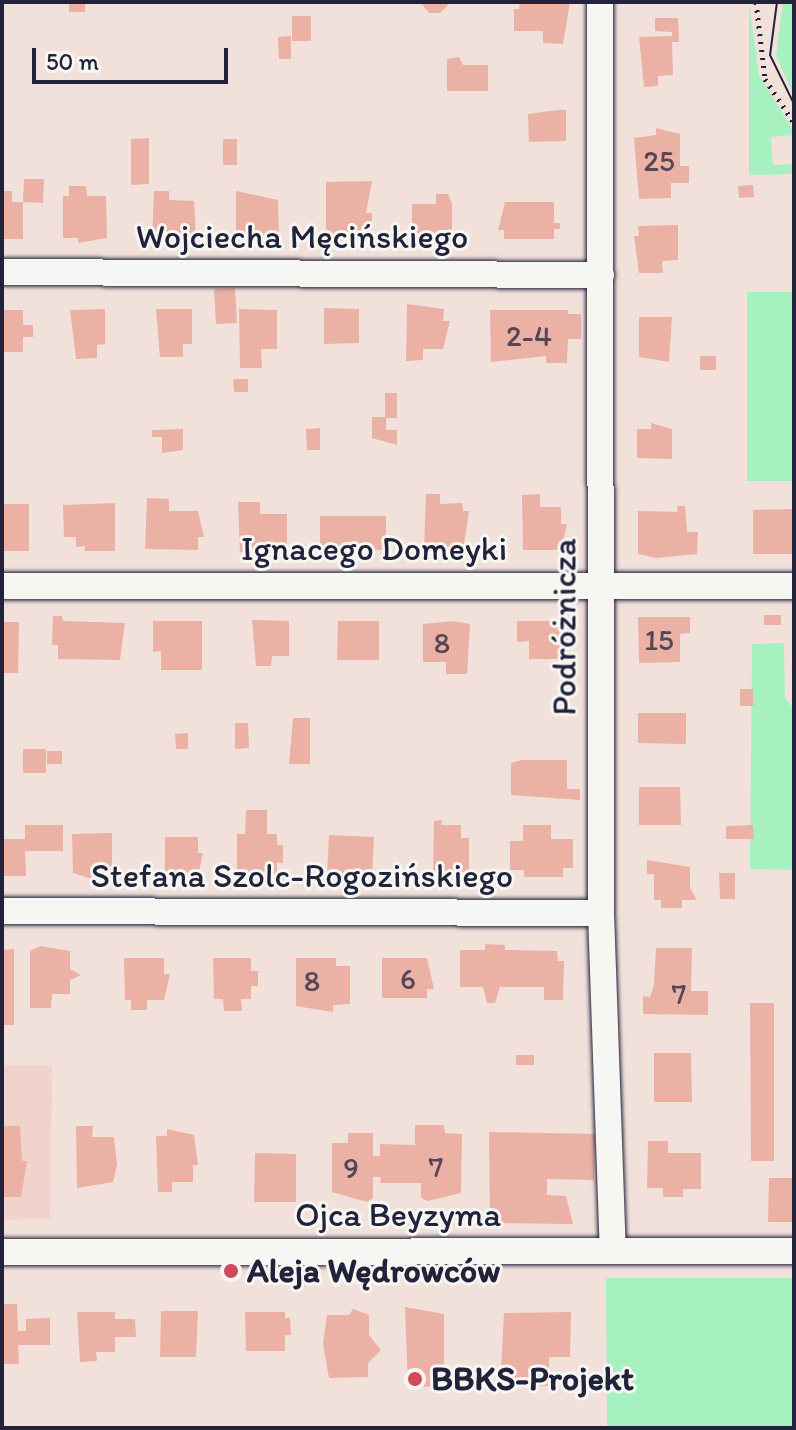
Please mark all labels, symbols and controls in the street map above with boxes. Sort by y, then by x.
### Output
scale bar [36,32,232,82]
text: 50 m [46,47,99,76]
house number: 25 [643,143,675,179]
street label: Wojciecha Męcińskiego [135,217,469,257]
house number: 2-4 [506,318,552,354]
street label: Ignacego Domeyki [240,529,508,569]
street label: Podróżnicza [544,538,584,716]
house number: 15 [644,622,674,658]
house number: 8 [434,625,450,661]
street label: Stefana Szolc-Rogozińskiego [91,856,513,896]
house number: 6 [400,961,416,997]
house number: 8 [304,963,320,999]
house number: 7 [672,976,686,1012]
house number: 7 [429,1149,443,1185]
house number: 9 [343,1150,359,1186]
street label: Ojca Beyzyma [296,1195,500,1235]
place label: Aleja Wędrowców [247,1251,500,1291]
marker: Aleja Wędrowców [222,1262,240,1280]
place label: BBKS-Projekt [431,1359,634,1399]
marker: BBKS-Projekt [406,1370,424,1388]

